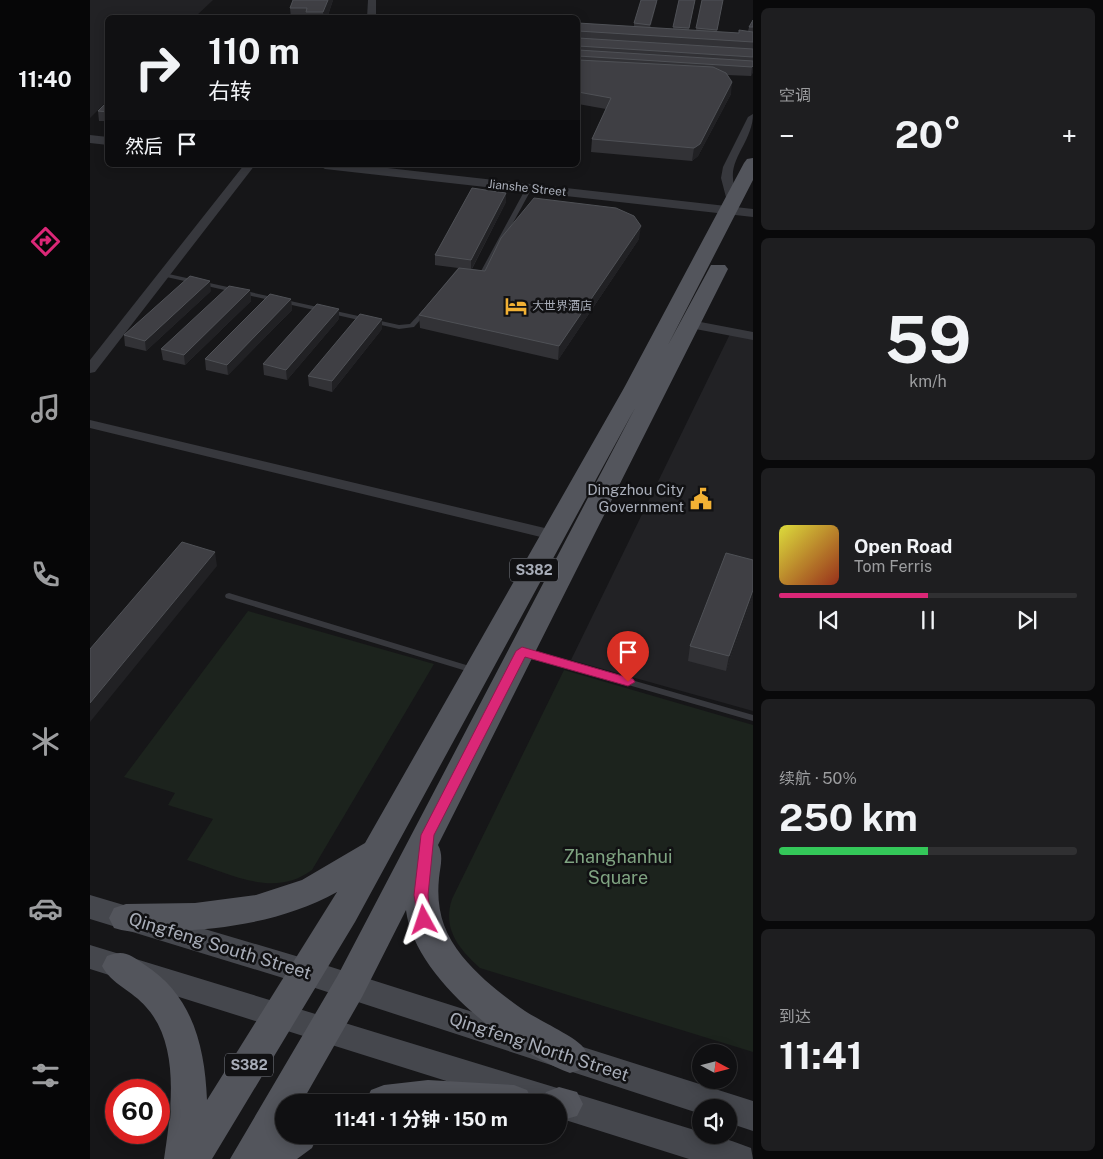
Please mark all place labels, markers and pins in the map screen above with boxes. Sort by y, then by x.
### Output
hotel icon: 大世界酒店 [503,293,529,319]
place label: 大世界酒店 [532,299,592,313]
place label: Dingzhou City Government [587,481,684,515]
public building icon: Dingzhou City Government [688,486,714,512]
pin [607,631,649,682]

